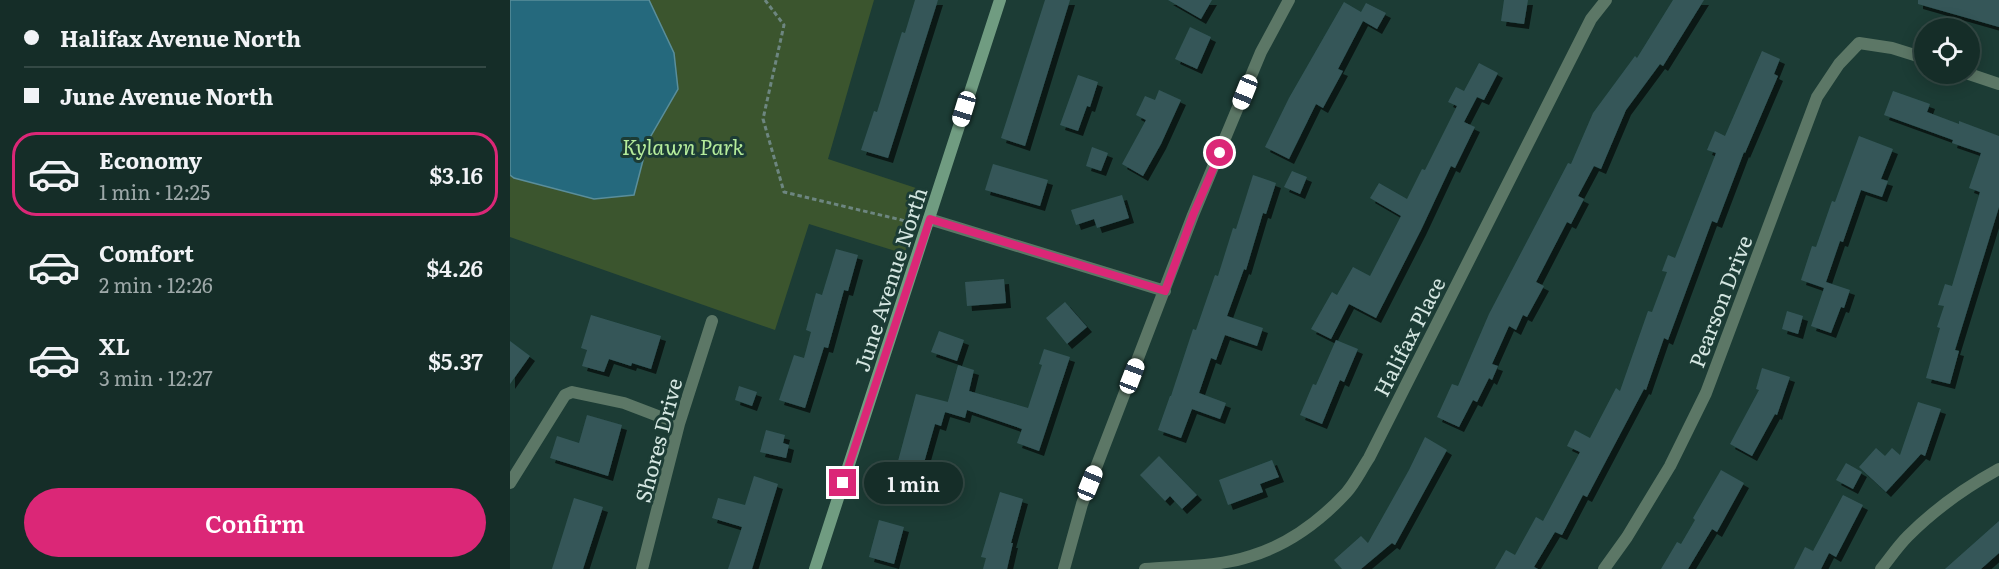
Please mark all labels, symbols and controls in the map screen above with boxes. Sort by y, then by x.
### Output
map controls [1914,18,1980,84]
button: locate [1914,18,1980,84]
text: Halifax Avenue North [60,21,301,54]
car [1230,72,1260,112]
text: June Avenue North [60,79,274,112]
car [950,89,978,129]
park label: Kylawn Park [622,130,744,161]
route start [1206,139,1233,166]
text: Economy [99,143,202,176]
icon: car [27,147,81,201]
text: $3.16 [429,158,483,191]
text: 1 min · 12:25 [99,176,210,206]
street label: June Avenue North [845,183,933,375]
street label: Pearson Drive [1680,230,1758,372]
text: Comfort [99,236,194,269]
icon: car [27,240,81,294]
text: $4.26 [426,251,483,284]
text: 2 min · 12:26 [99,269,213,299]
street label: Halifax Place [1365,271,1451,401]
text: XL [99,329,130,362]
icon: car [27,333,81,387]
text: $5.37 [428,344,483,377]
car [1117,356,1147,396]
text: 3 min · 12:27 [99,362,213,392]
street label: Shores Drive [626,374,689,506]
callout: 1 min [864,462,963,504]
car [1075,463,1105,503]
text: 1 min [887,468,940,498]
route end [829,469,856,496]
button: Confirm [24,488,486,557]

